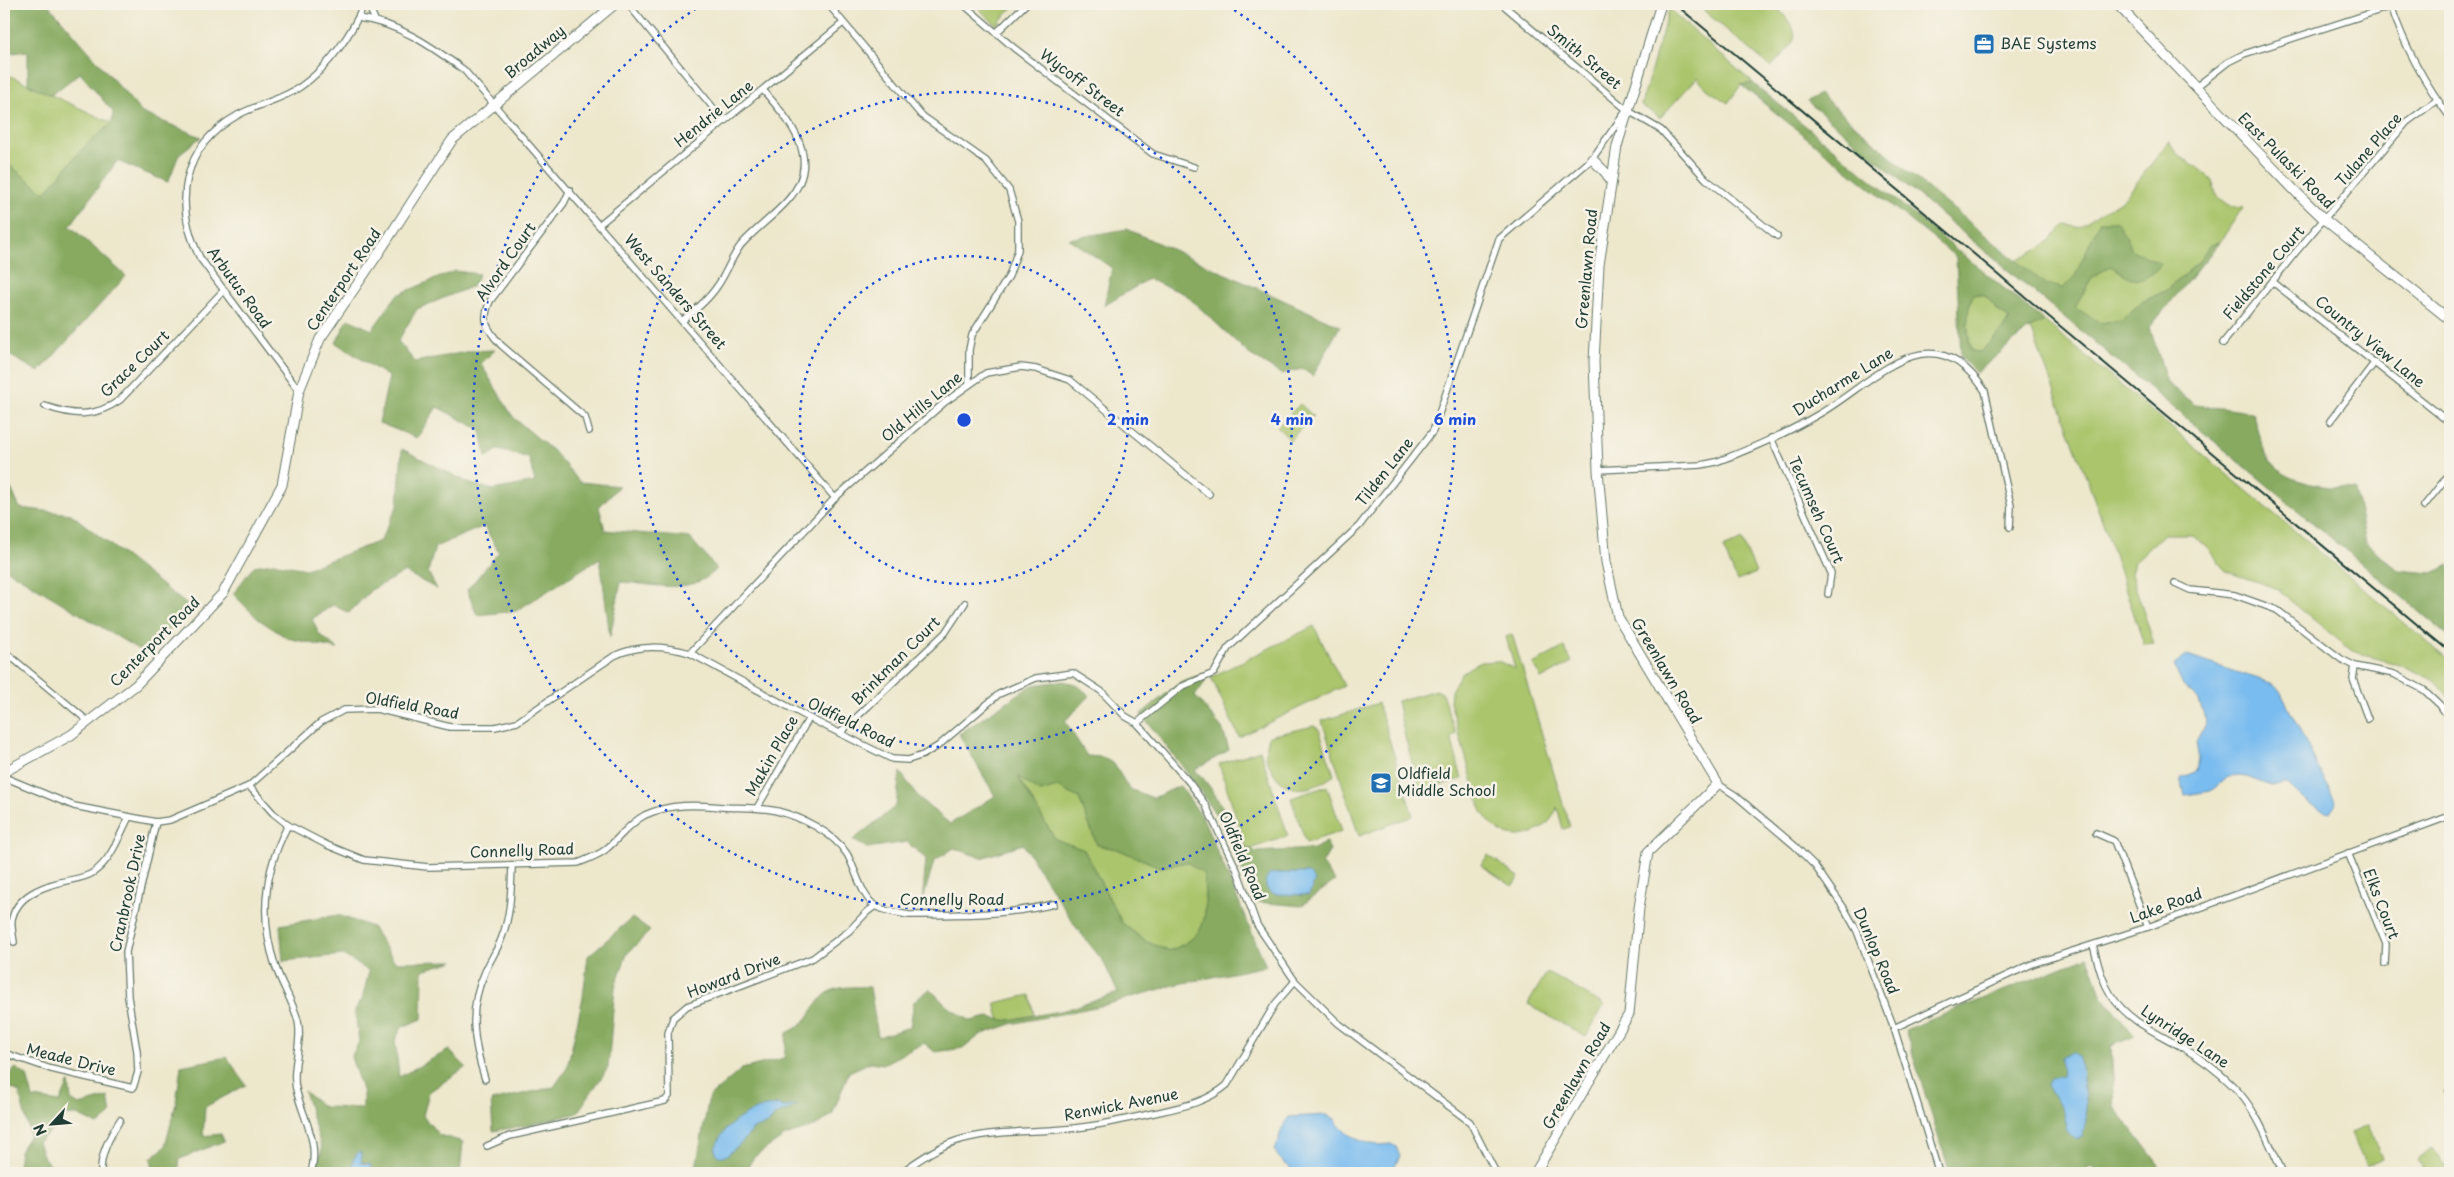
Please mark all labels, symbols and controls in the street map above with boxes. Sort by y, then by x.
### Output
street label: Smith Street [1543,18,1627,94]
street label: Broadway [499,19,569,83]
place label: BAE Systems [2000,31,2097,54]
office icon: BAE Systems [1972,32,1996,56]
street label: Wycoff Street [1036,42,1130,121]
street label: Hendrie Lane [668,74,758,152]
street label: East Pulaski Road [2233,106,2341,214]
street label: Tulane Place [2329,107,2407,191]
street label: Greenlawn Road [1569,208,1602,330]
street label: Alvord Court [469,217,541,305]
street label: Fieldstone Court [2216,220,2309,324]
street label: Centerport Road [300,223,386,335]
street label: West Sanders Street [619,228,733,354]
street label: Arbutus Road [203,241,278,333]
street label: Country View Lane [2311,289,2431,393]
street label: Grace Court [94,324,174,402]
street label: Ducharme Lane [1787,341,1897,421]
street label: Old Hills Lane [875,365,967,447]
text: 2 min [1107,407,1149,430]
text: 4 min [1271,407,1313,430]
text: 6 min [1434,407,1476,430]
centre of rings [955,411,973,429]
street label: Tilden Lane [1349,432,1418,511]
street label: Tecumseh Court [1783,452,1851,567]
street label: Centerport Road [103,590,204,691]
street label: Brinkman Court [845,610,945,710]
street label: Greenlawn Road [1626,613,1708,728]
street label: Oldfield Road [364,685,461,724]
street label: Oldfield Road [804,691,899,753]
street label: Makin Place [738,711,803,800]
place label: Oldfield Middle School [1397,761,1496,801]
school or university icon: Oldfield Middle School [1369,771,1393,795]
street label: Oldfield Road [1214,807,1273,904]
street label: Cranbrook Drive [103,831,150,954]
street label: Connelly Road [469,836,575,863]
street label: Elks Court [2358,865,2406,942]
street label: Lake Road [2126,881,2205,928]
street label: Connelly Road [900,887,1004,910]
street label: Dunlop Road [1849,903,1906,998]
street label: Howard Drive [683,946,784,1003]
street label: Lynridge Lane [2137,998,2235,1073]
street label: Greenlawn Road [1536,1017,1616,1133]
street label: Meade Drive [24,1036,119,1081]
street label: Renwick Avenue [1061,1081,1180,1126]
north arrow [28,1100,78,1150]
text: N [28,1120,52,1140]

